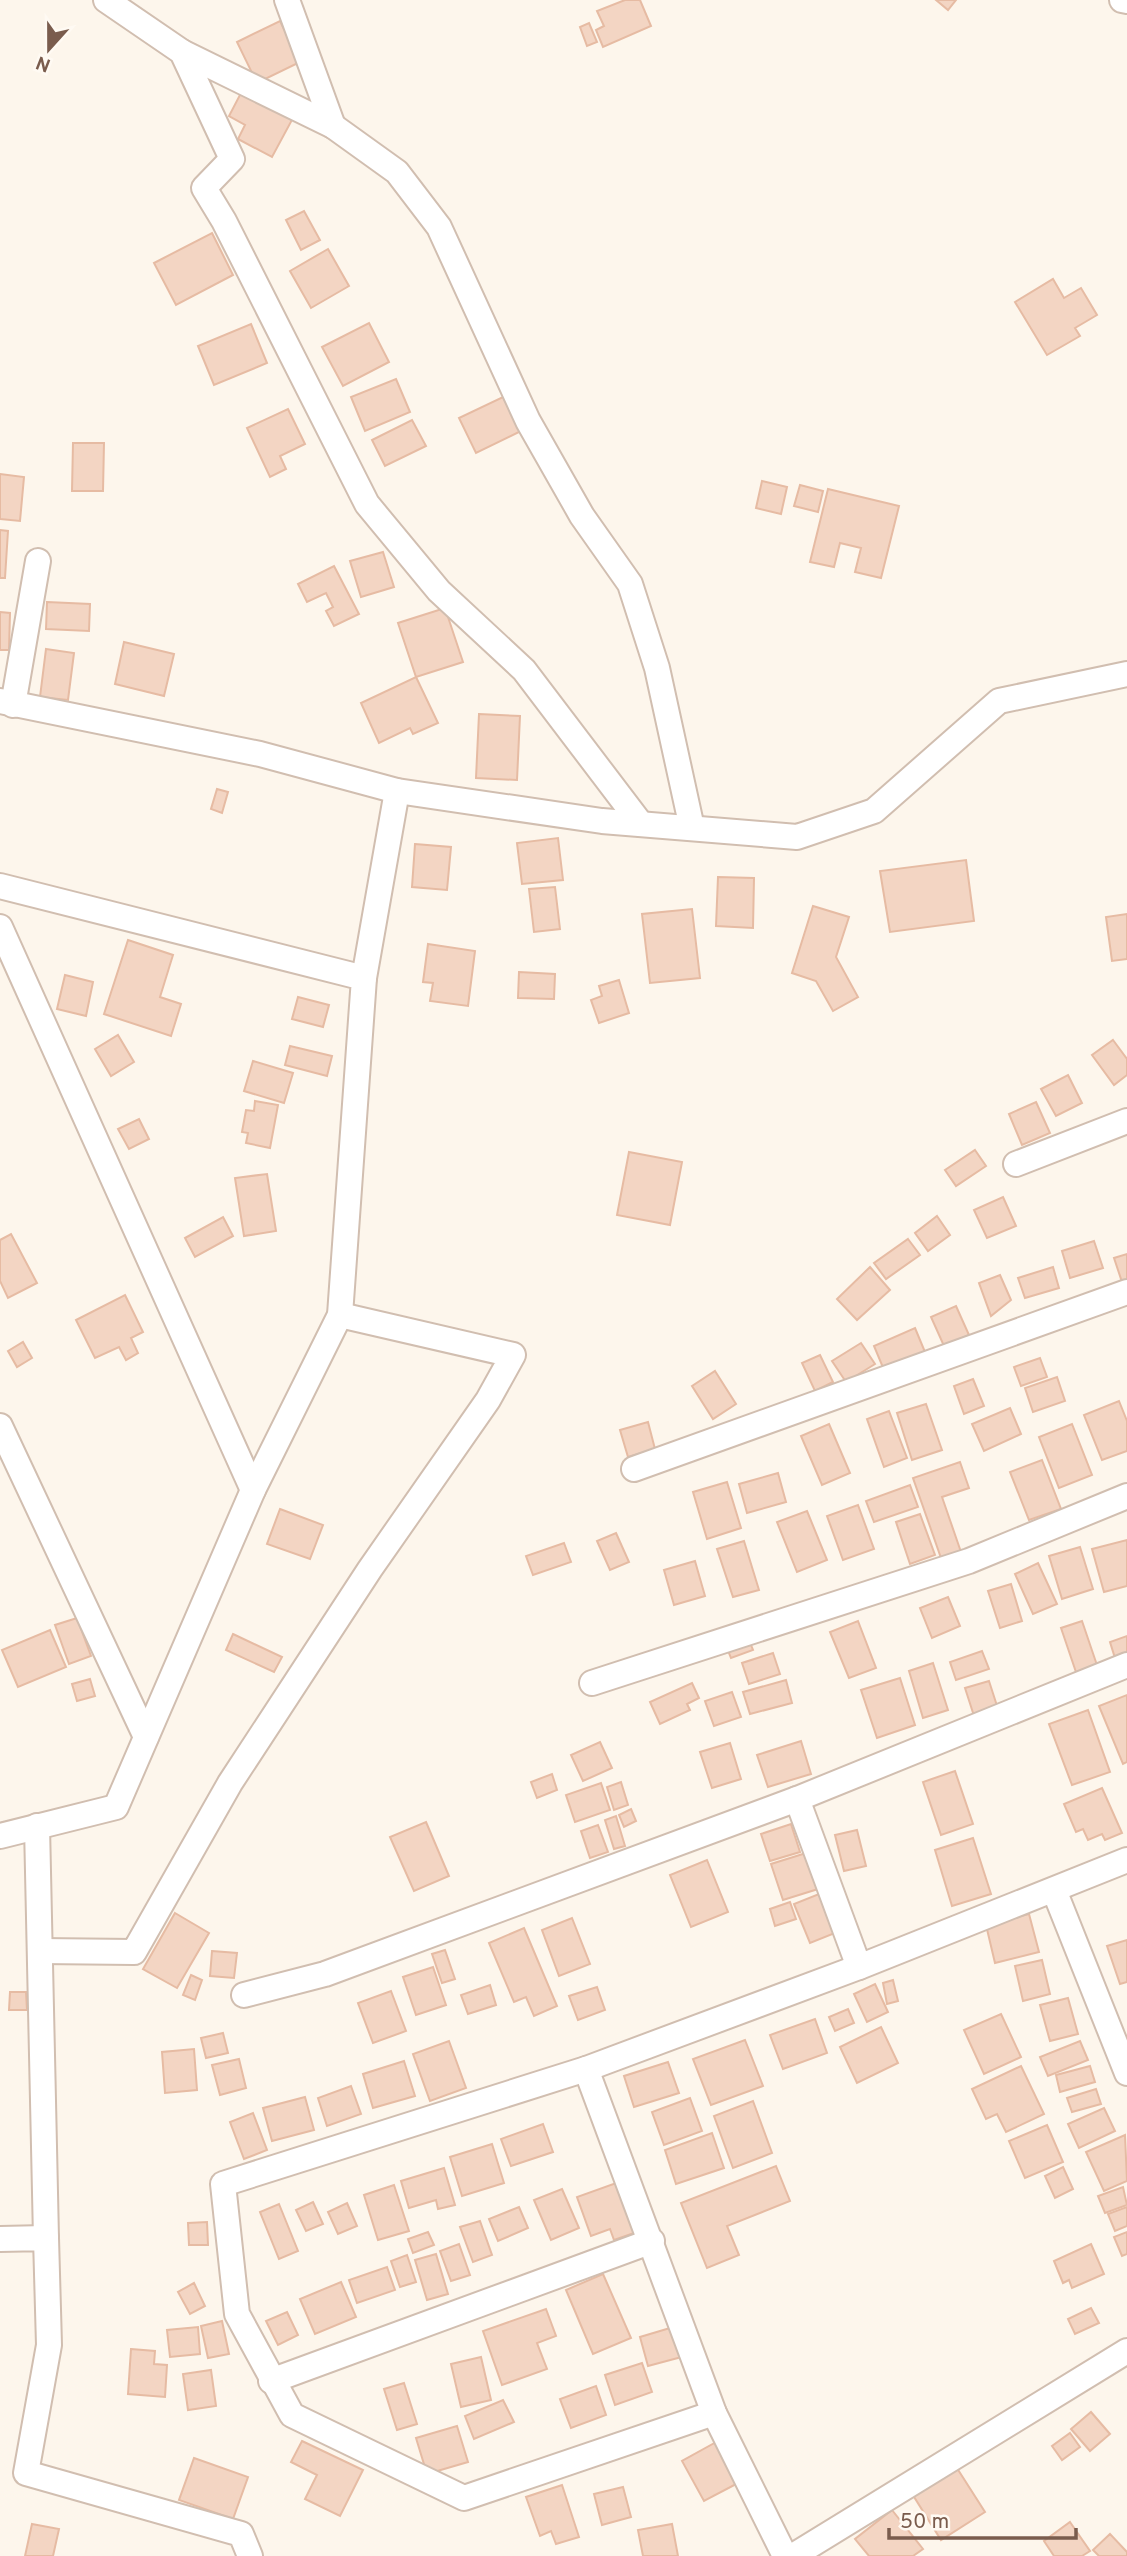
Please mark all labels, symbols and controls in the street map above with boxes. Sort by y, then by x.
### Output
north arrow [14,14,84,84]
text: N [33,49,54,77]
scale bar [889,2496,1076,2540]
text: 50 m [900,2509,949,2536]

